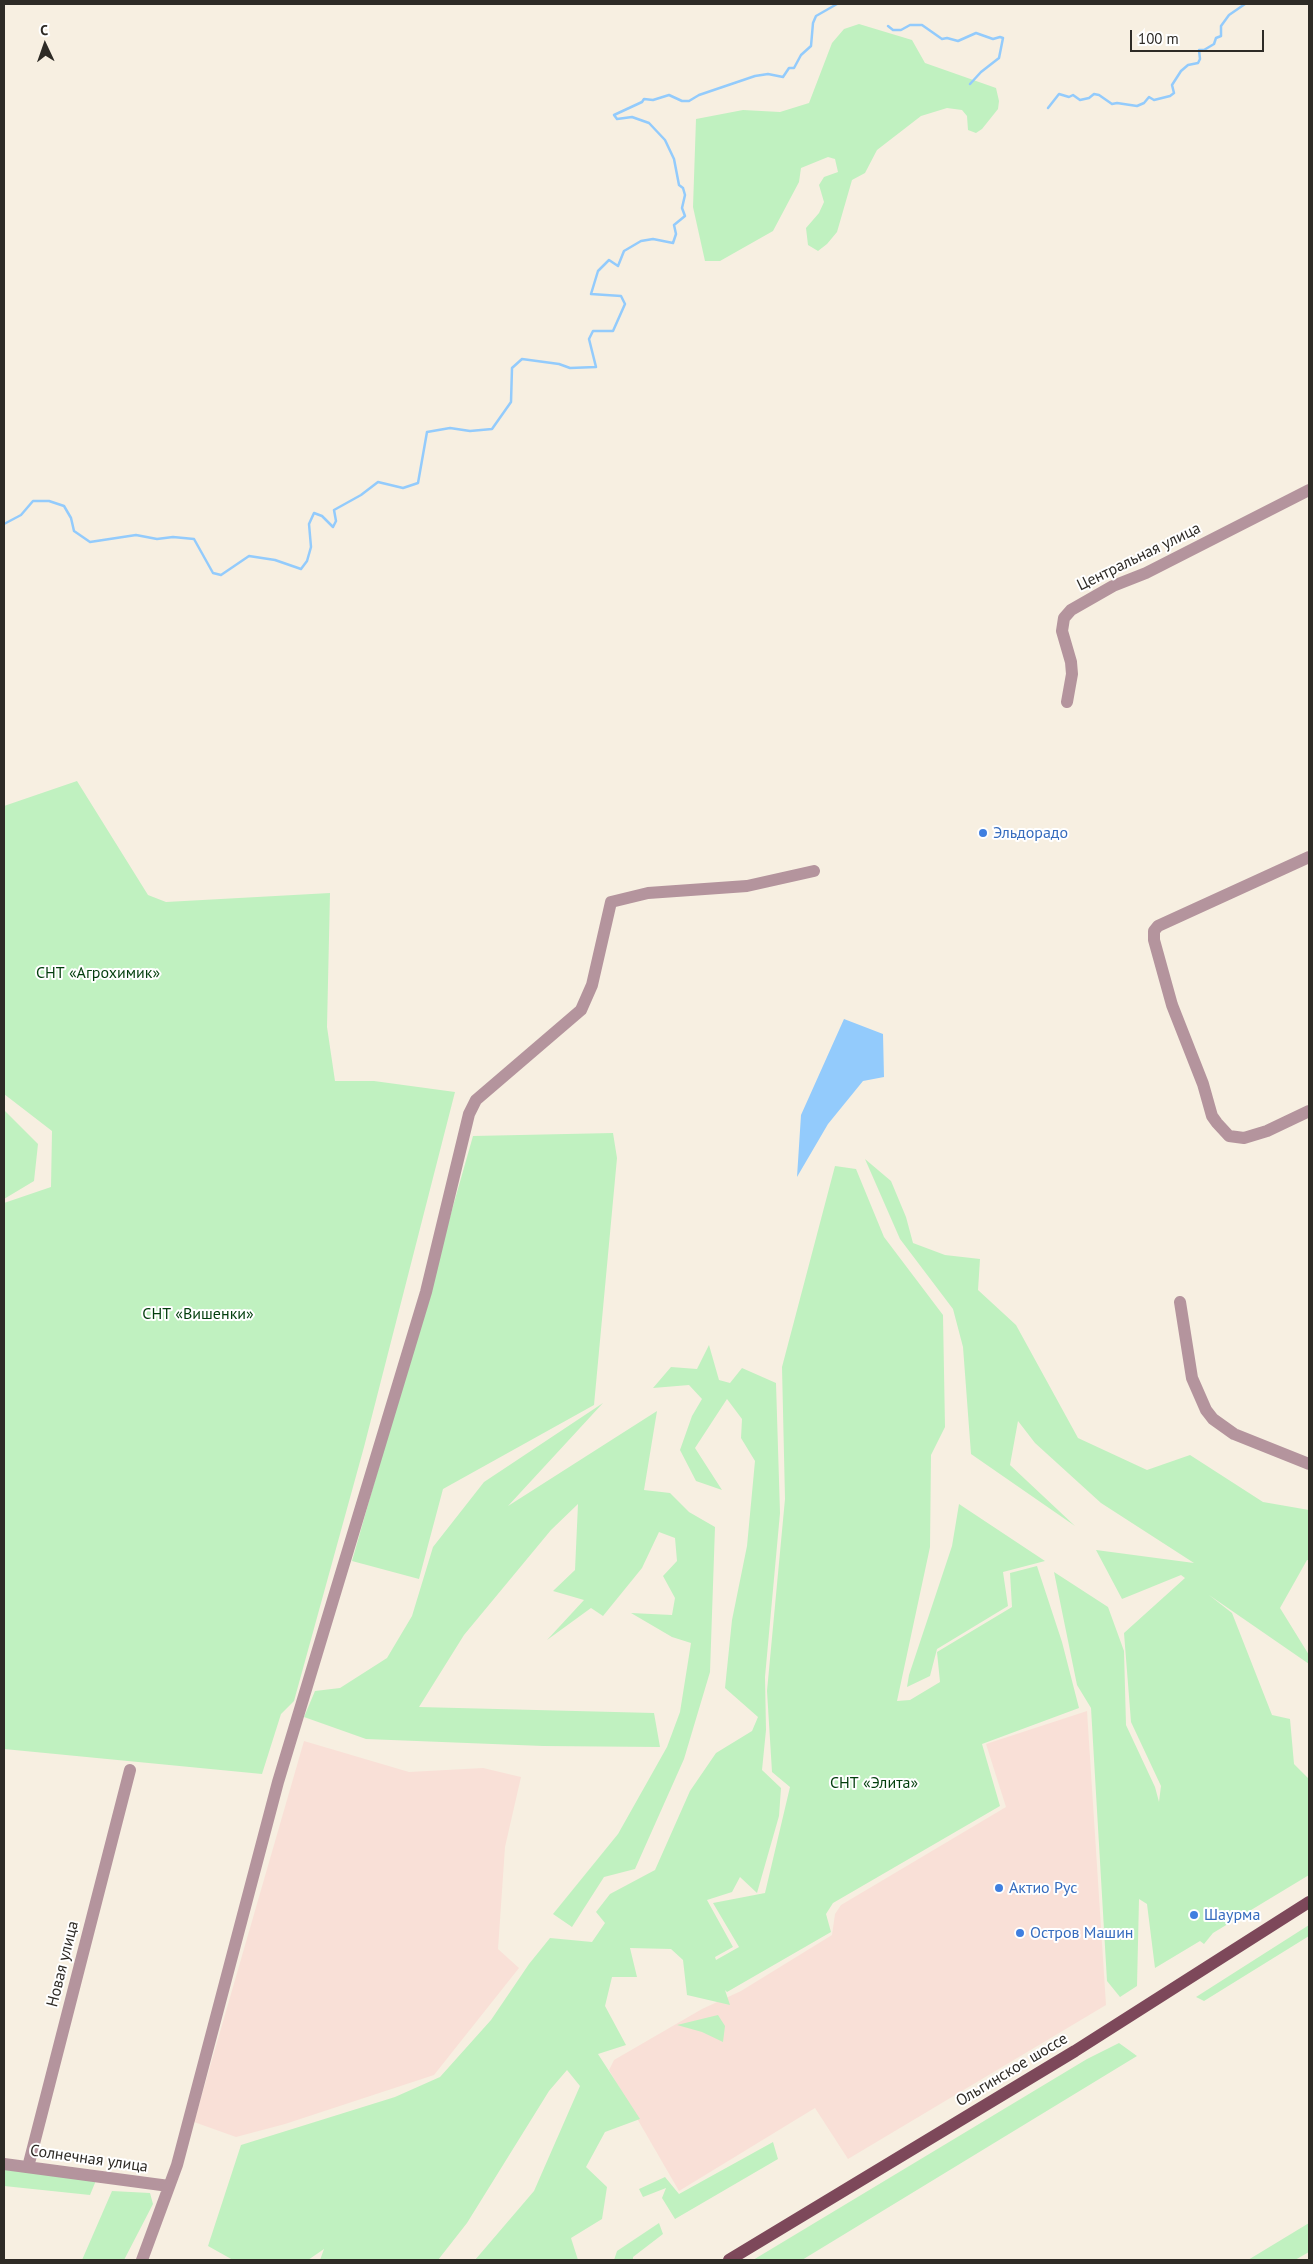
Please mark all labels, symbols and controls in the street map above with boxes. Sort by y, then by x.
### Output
north arrow [20,20,70,70]
scale bar [1133,20,1267,52]
text: С [40,21,49,39]
text: 100 m [1138,29,1179,48]
street label: Центральная улица [1074,519,1204,595]
place label: Эльдорадо [993,823,1068,843]
marker: Эльдорадо [977,827,989,839]
park label: СНТ «Агрохимик» [36,963,160,983]
park label: СНТ «Вишенки» [142,1304,254,1324]
park label: СНТ «Элита» [830,1773,918,1793]
place label: Актио Рус [1009,1878,1077,1898]
marker: Актио Рус [993,1882,1005,1894]
place label: Шаурма [1204,1905,1260,1925]
marker: Шаурма [1188,1909,1200,1921]
street label: Новая улица [43,1919,83,2009]
place label: Остров Машин [1030,1923,1134,1943]
marker: Остров Машин [1014,1927,1026,1939]
street label: Ольгинское шоссе [953,2029,1071,2111]
street label: Солнечная улица [29,2141,149,2177]

